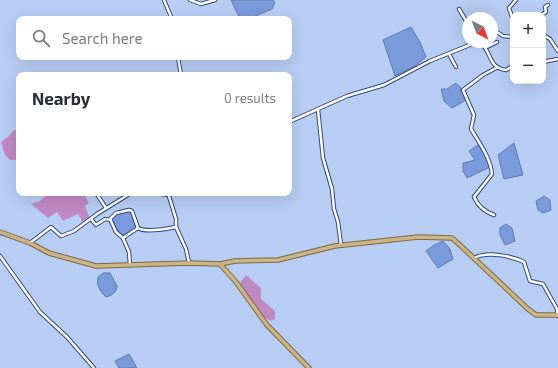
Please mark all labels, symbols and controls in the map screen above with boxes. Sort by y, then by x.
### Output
north arrow [462,12,498,48]
map controls [510,12,546,84]
button: + [510,12,546,48]
search box [16,16,292,60]
icon: search [30,27,52,49]
text: Search here [62,29,143,47]
button: − [510,48,546,84]
text: Nearby [32,88,90,108]
text: 0 results [224,90,276,106]

